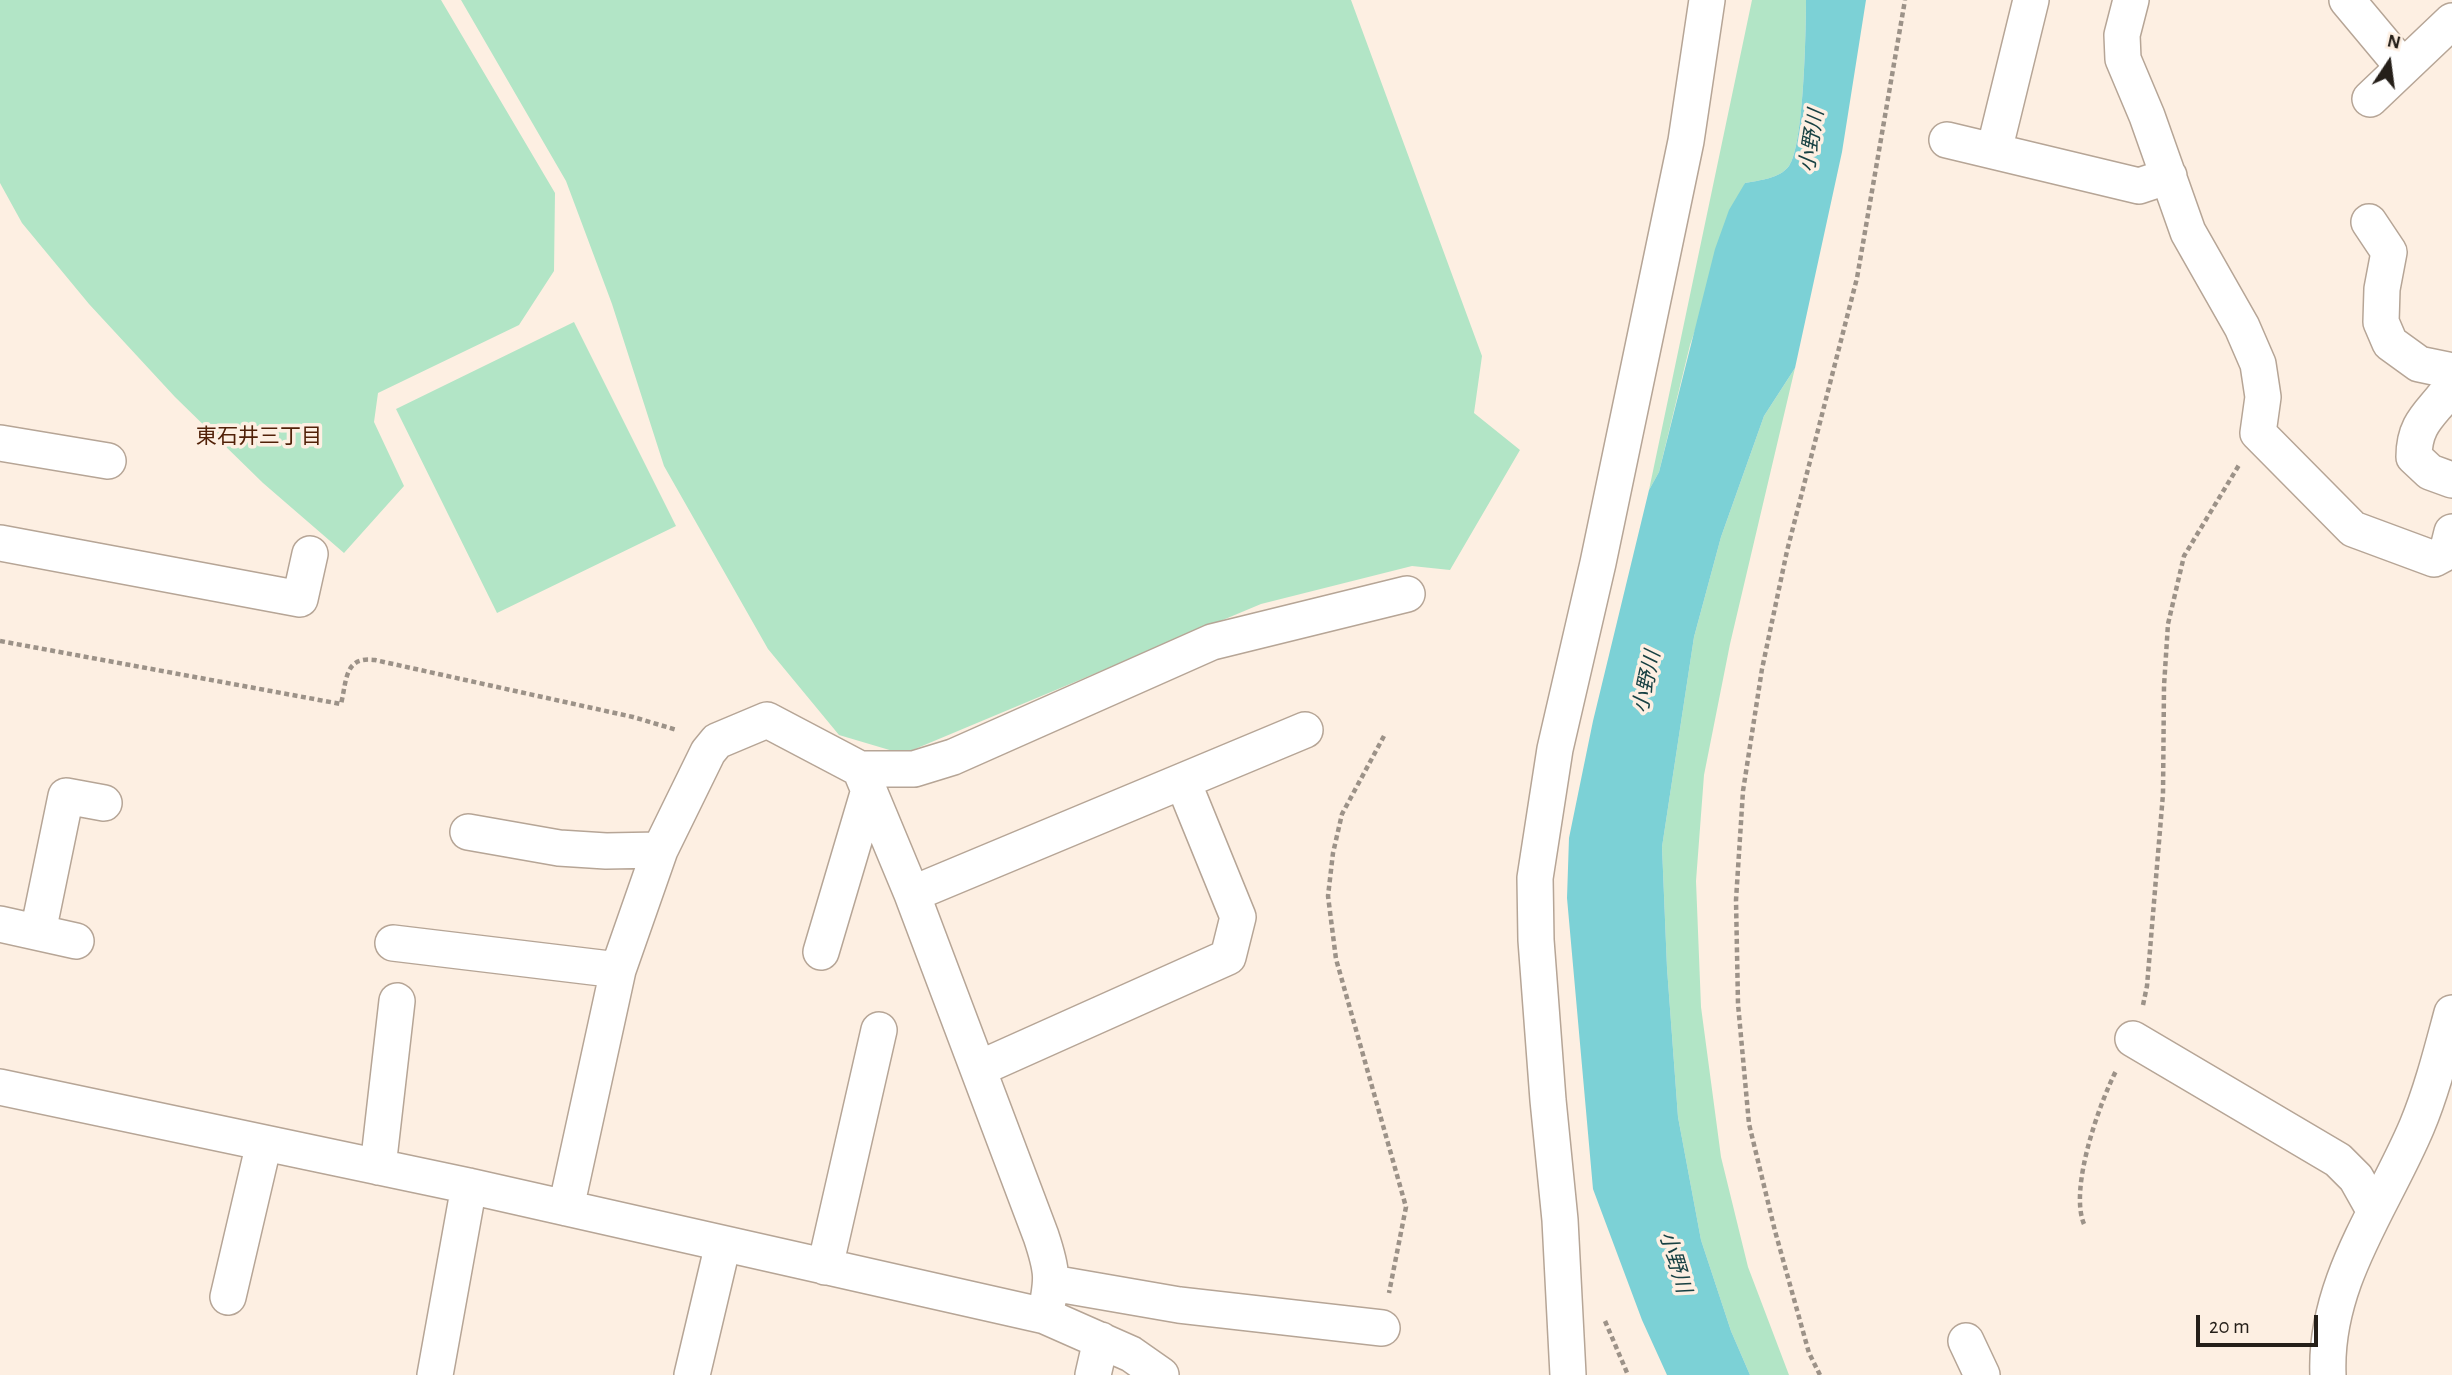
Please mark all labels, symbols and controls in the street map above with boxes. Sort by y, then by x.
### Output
north arrow [2354,28,2424,98]
text: N [2385,31,2402,53]
water label: 小野川 [1795,108,1829,174]
district label: 東石井三丁目 [196,424,322,450]
water label: 小野川 [1628,649,1666,715]
water label: 小野川 [1654,1228,1696,1296]
scale bar [2200,1302,2322,1346]
text: 20 m [2209,1316,2250,1337]

